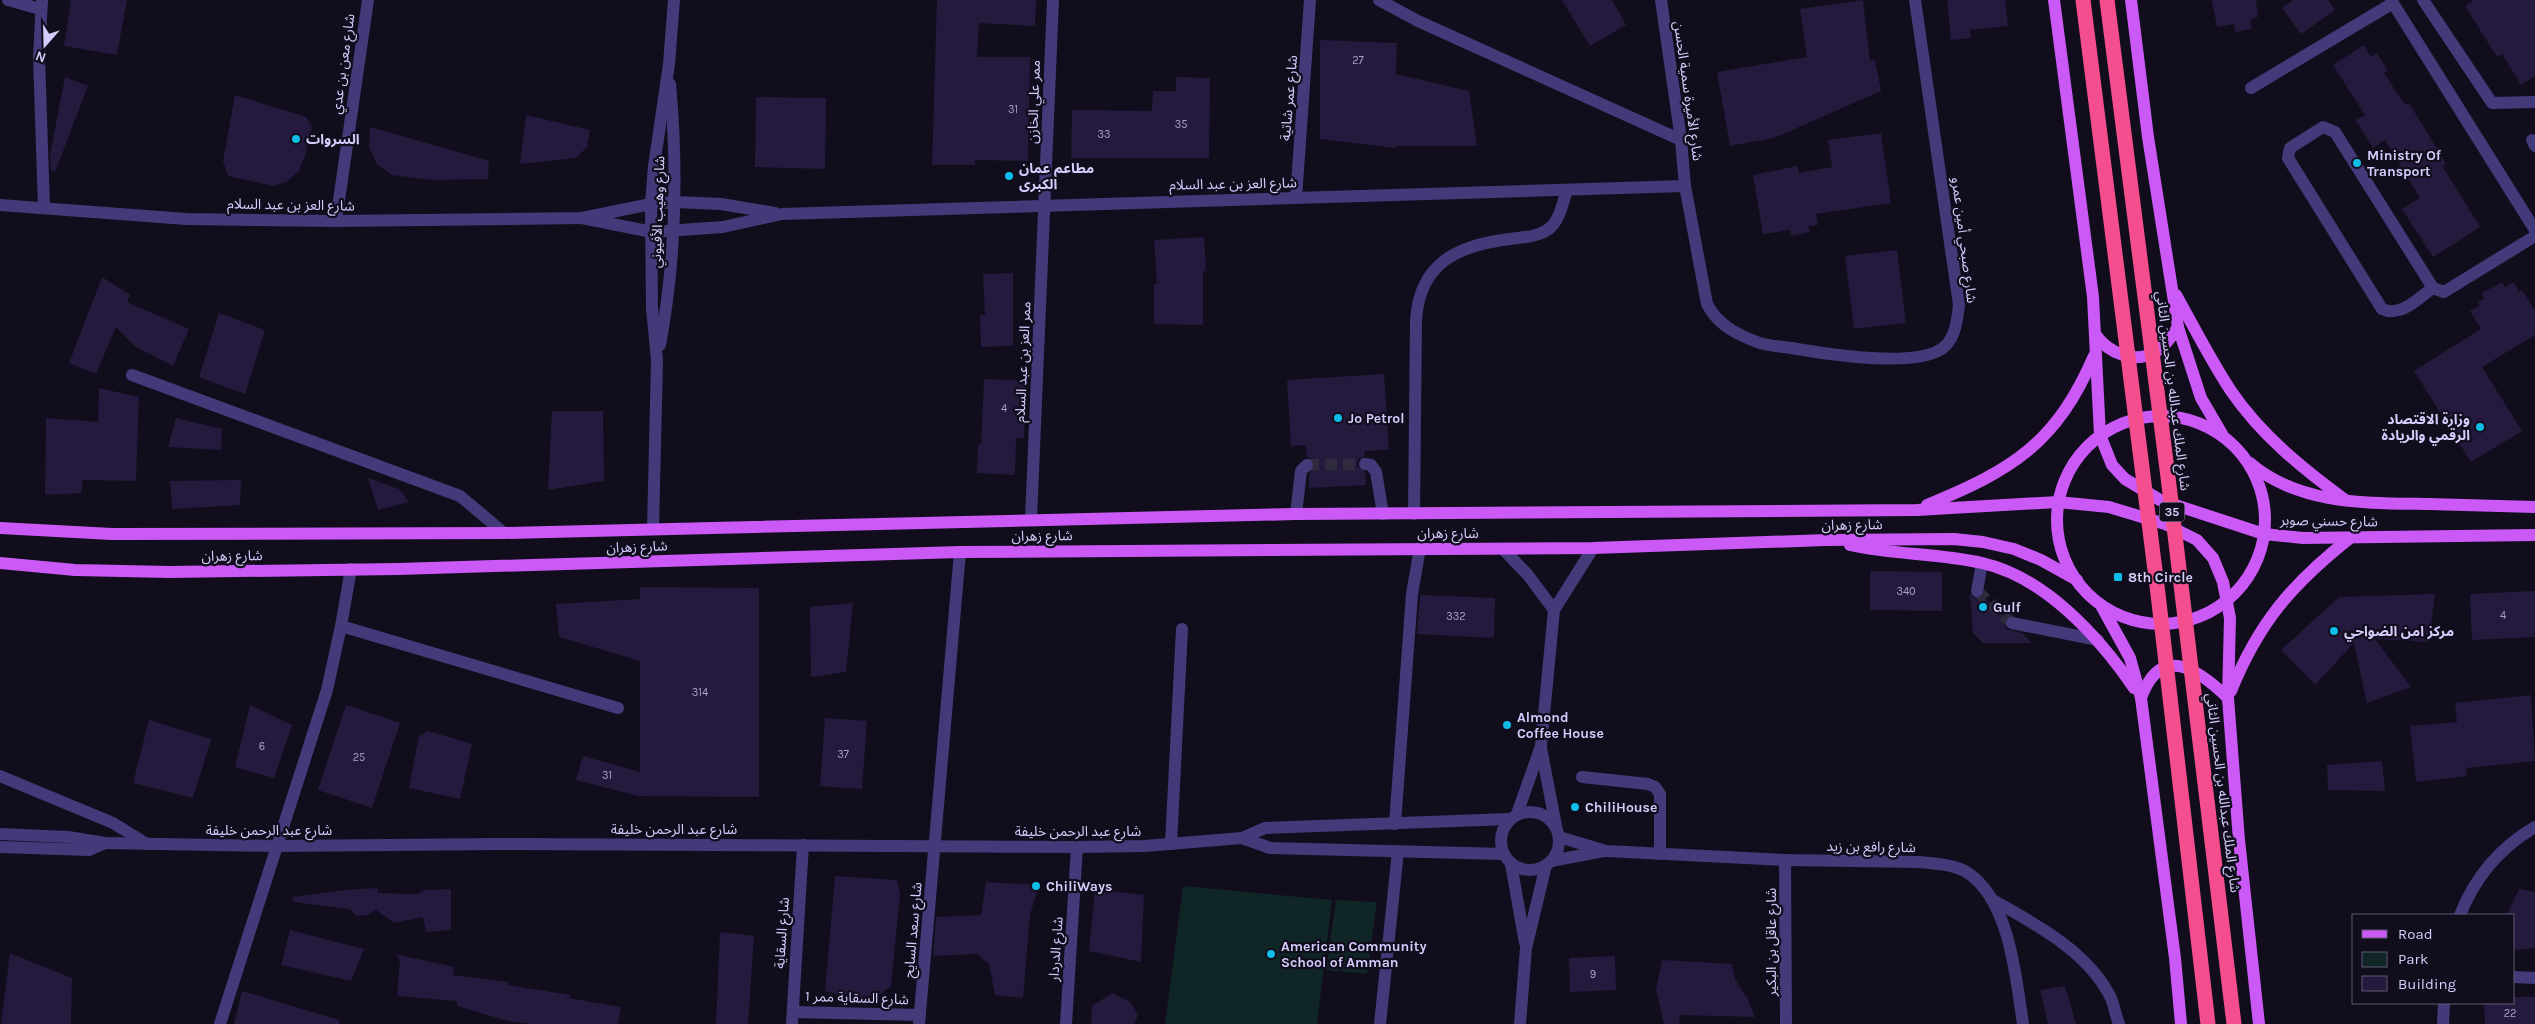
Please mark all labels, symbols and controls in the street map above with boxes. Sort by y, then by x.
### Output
street label: شارع معن بن عدي [328,13,361,116]
north arrow [20,20,70,70]
street label: شارع الأميرة سمية الحسن [1668,20,1706,162]
text: N [33,47,48,66]
street label: شارع عمر شاتية [1277,54,1303,142]
house number: 27 [1352,54,1364,67]
street label: ممر علي الخازن [1024,60,1046,144]
house number: 31 [1008,103,1018,116]
house number: 35 [1175,118,1187,131]
house number: 33 [1098,128,1111,141]
place label: السروات [306,131,360,148]
marker: السروات [290,133,302,145]
place label: Ministry Of Transport [2367,147,2442,180]
street label: شارع وهيب الأفيوني [648,156,671,269]
marker: Ministry Of Transport [2351,157,2363,169]
place label: مطاعم عمان الكبرى [1019,160,1094,193]
marker: مطاعم عمان الكبرى [1003,170,1015,182]
street label: شارع العز بن عبد السلام [1169,174,1297,196]
street label: شارع صبحي أمين عمرو [1946,176,1981,304]
street label: شارع العز بن عبد السلام [227,195,355,217]
street label: شارع الملك عبدالله بن الحسين الثاني [2150,290,2194,492]
street label: ممر العز بن عبد السلام [1011,301,1037,423]
house number: 4 [1001,402,1007,415]
place label: Jo Petrol [1348,410,1404,427]
place label: وزارة الاقتصاد الرقمي والريادة [2381,411,2470,446]
marker: Jo Petrol [1332,412,1344,424]
marker: وزارة الاقتصاد الرقمي والريادة [2474,421,2486,433]
road number: 35 [2160,502,2184,522]
street label: شارع حسني صوبر [2279,512,2378,533]
street label: شارع زهران [1821,516,1883,536]
street label: شارع زهران [1417,525,1479,544]
street label: شارع زهران [1011,527,1073,547]
street label: شارع زهران [606,537,668,559]
street label: شارع زهران [201,547,263,567]
place label: 8th Circle [2128,569,2193,586]
marker: 8th Circle [2112,571,2124,583]
house number: 340 [1896,585,1916,598]
place label: Gulf [1993,599,2022,616]
marker: Gulf [1977,601,1989,613]
house number: 4 [2500,609,2506,622]
house number: 332 [1446,610,1466,623]
place label: مركز امن الضواحي [2344,623,2454,642]
marker: مركز امن الضواحي [2328,625,2340,637]
house number: 314 [692,686,708,699]
street label: شارع الملك عبدالله بن الحسين الثاني [2200,692,2244,894]
place label: Almond Coffee House [1517,709,1604,742]
marker: Almond Coffee House [1501,719,1513,731]
house number: 6 [259,740,265,753]
house number: 37 [837,748,849,761]
house number: 25 [353,751,365,764]
house number: 31 [602,769,612,782]
place label: ChiliHouse [1585,799,1657,816]
marker: ChiliHouse [1569,801,1581,813]
street label: شارع عبد الرحمن خليفة [611,821,737,840]
street label: شارع عبد الرحمن خليفة [206,822,332,841]
street label: شارع عبد الرحمن خليفة [1015,823,1141,842]
street label: شارع رافع بن زيد [1826,838,1916,858]
place label: ChiliWays [1046,878,1112,895]
marker: ChiliWays [1030,880,1042,892]
street label: شارع سعد السايح [900,881,928,979]
street label: شارع عاقل بن البكير [1763,888,1782,997]
street label: شارع السقاية [771,897,795,969]
legend [2352,914,2515,1004]
street label: شارع الدردار [1045,916,1069,983]
text: Road [2398,925,2433,943]
place label: American Community School of Amman [1281,938,1426,971]
marker: American Community School of Amman [1265,948,1277,960]
text: Park [2398,950,2428,968]
house number: 9 [1590,968,1596,981]
text: Building [2398,975,2456,993]
street label: شارع السقاية ممر 1 [805,988,909,1010]
house number: 22 [2504,1007,2516,1020]

